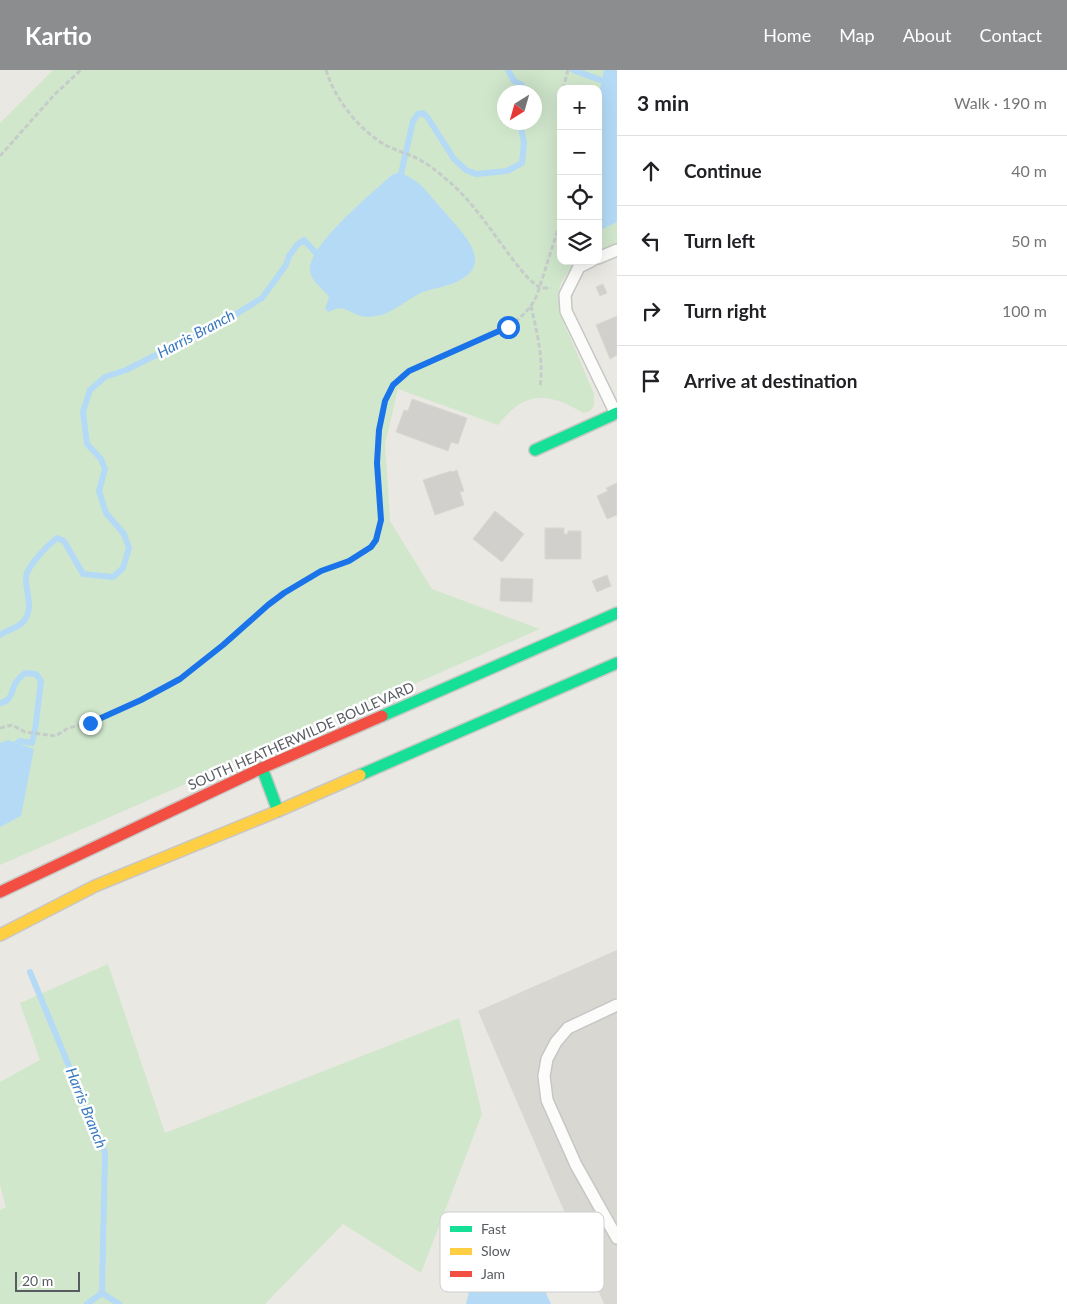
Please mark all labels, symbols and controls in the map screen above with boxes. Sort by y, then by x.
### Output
text: Kartio [25,21,92,50]
text: Home [763,24,811,46]
text: Map [839,24,875,46]
text: About [903,24,952,46]
text: Contact [980,24,1042,46]
north arrow [497,85,542,130]
map controls [557,85,602,265]
button: + [557,85,602,130]
text: 3 min [637,90,689,115]
text: Walk · 190 m [954,93,1047,112]
button: − [557,130,602,175]
icon: ahead [637,157,665,185]
text: Continue [684,159,762,182]
text: 40 m [1011,161,1047,180]
button: locate [557,175,602,220]
button: layers [557,220,602,265]
icon: left [637,227,665,255]
text: Turn left [684,229,755,252]
text: 50 m [1011,231,1047,250]
icon: right [637,297,665,325]
text: Turn right [684,299,766,322]
text: 100 m [1002,301,1047,320]
water label: Harris Branch [154,305,237,361]
route start [497,316,520,339]
icon: arrive [637,367,665,395]
text: Arrive at destination [684,369,857,392]
street label: SOUTH HEATHERWILDE BOULEVARD [185,678,417,793]
route end [79,712,102,735]
water label: Harris Branch [63,1065,111,1151]
legend [440,1212,604,1292]
text: Fast [481,1220,506,1237]
text: Slow [481,1242,511,1259]
text: Jam [481,1265,505,1282]
scale bar [15,1269,80,1292]
text: 20 m [22,1272,53,1289]

